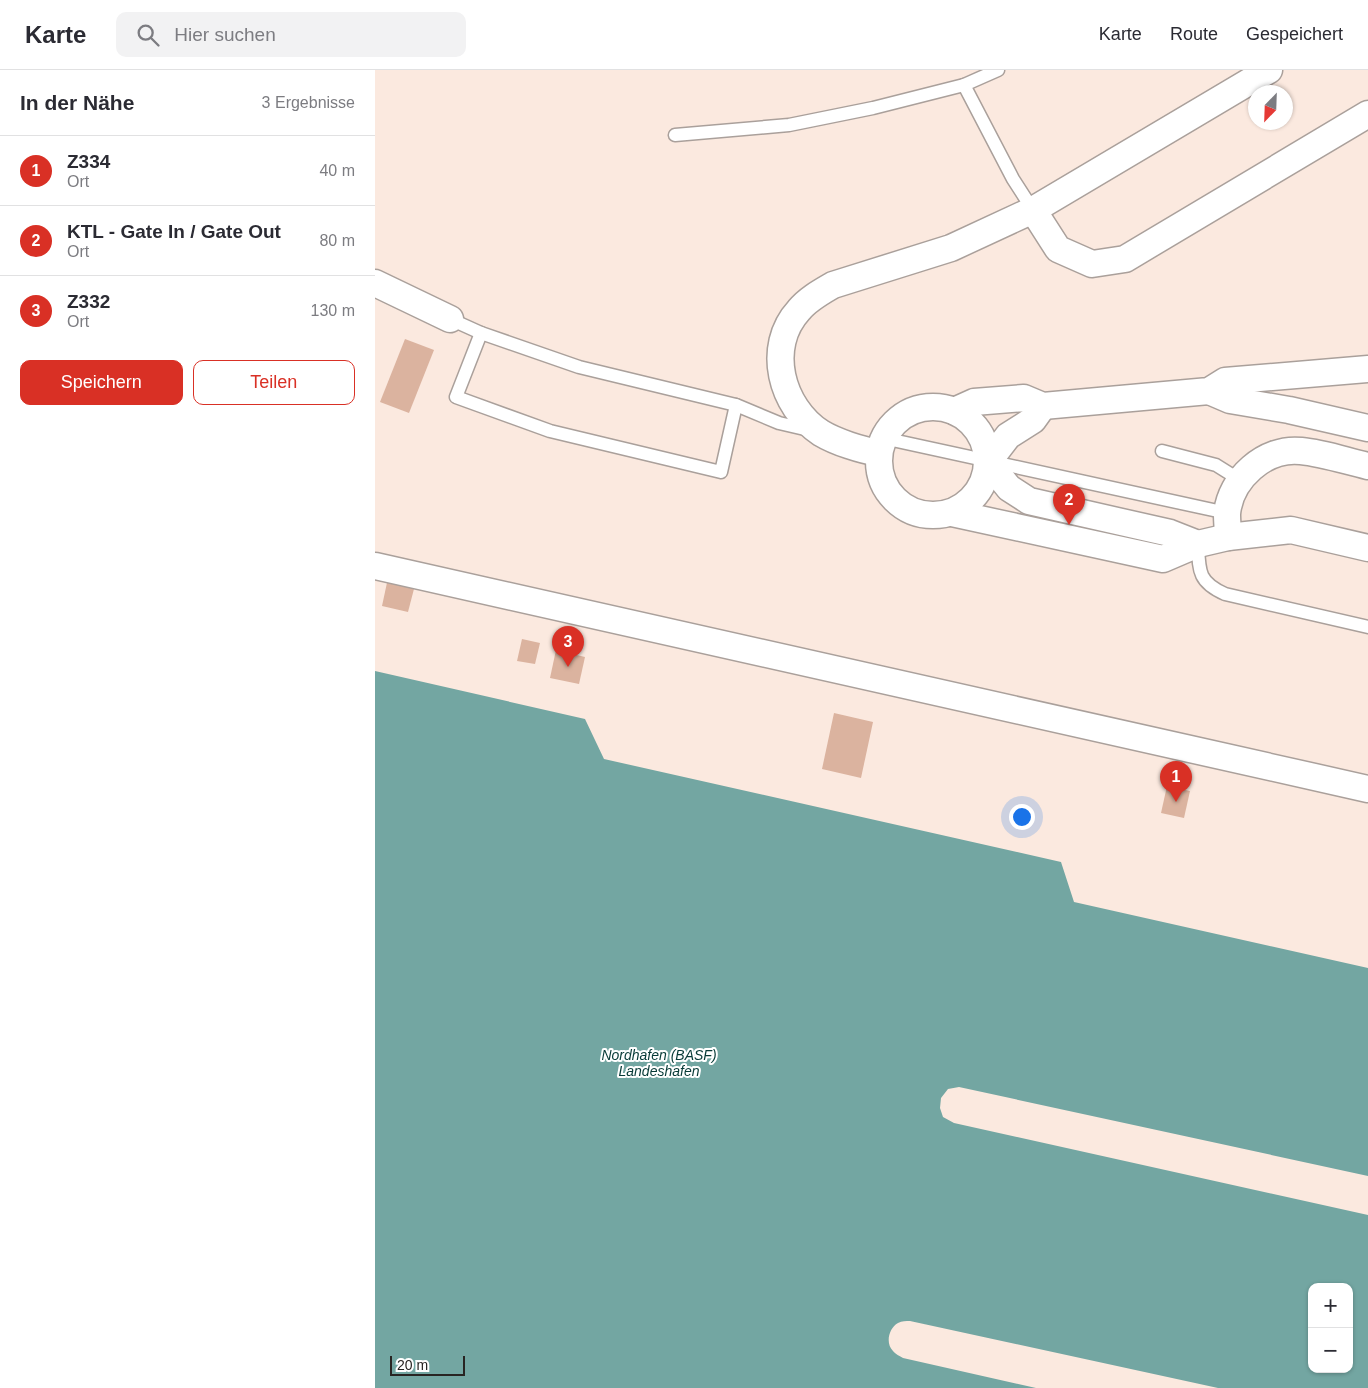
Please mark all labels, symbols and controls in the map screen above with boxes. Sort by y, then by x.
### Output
search box [116,12,466,57]
text: Karte [25,21,86,48]
icon: search [134,21,162,49]
text: Hier suchen [174,24,276,45]
text: Karte [1099,24,1142,44]
text: Route [1170,24,1218,44]
text: Gespeichert [1246,24,1343,44]
north arrow [1248,85,1293,130]
text: In der Nähe [20,91,134,114]
text: 3 Ergebnisse [262,94,355,111]
text: Z334 [67,151,110,172]
text: 1 [32,162,40,179]
text: 40 m [319,162,355,179]
text: Ort [67,173,89,190]
text: KTL - Gate In / Gate Out [67,221,281,242]
text: 2 [32,232,40,249]
text: 80 m [319,232,355,249]
text: Ort [67,243,89,260]
text: Z332 [67,291,110,312]
text: 3 [32,302,40,319]
text: 130 m [311,302,355,319]
text: Ort [67,313,89,330]
button: Speichern [20,360,183,405]
button: Teilen [193,360,355,405]
pin: 2 [1053,484,1085,525]
pin: 3 [552,626,584,667]
pin: 1 [1160,761,1192,802]
your location [1009,804,1035,830]
water label: Nordhafen (BASF) Landeshafen [601,1047,717,1079]
map controls [1308,1283,1353,1373]
button: + [1308,1283,1353,1328]
button: − [1308,1328,1353,1373]
scale bar [390,1353,465,1376]
text: 20 m [397,1357,428,1373]

